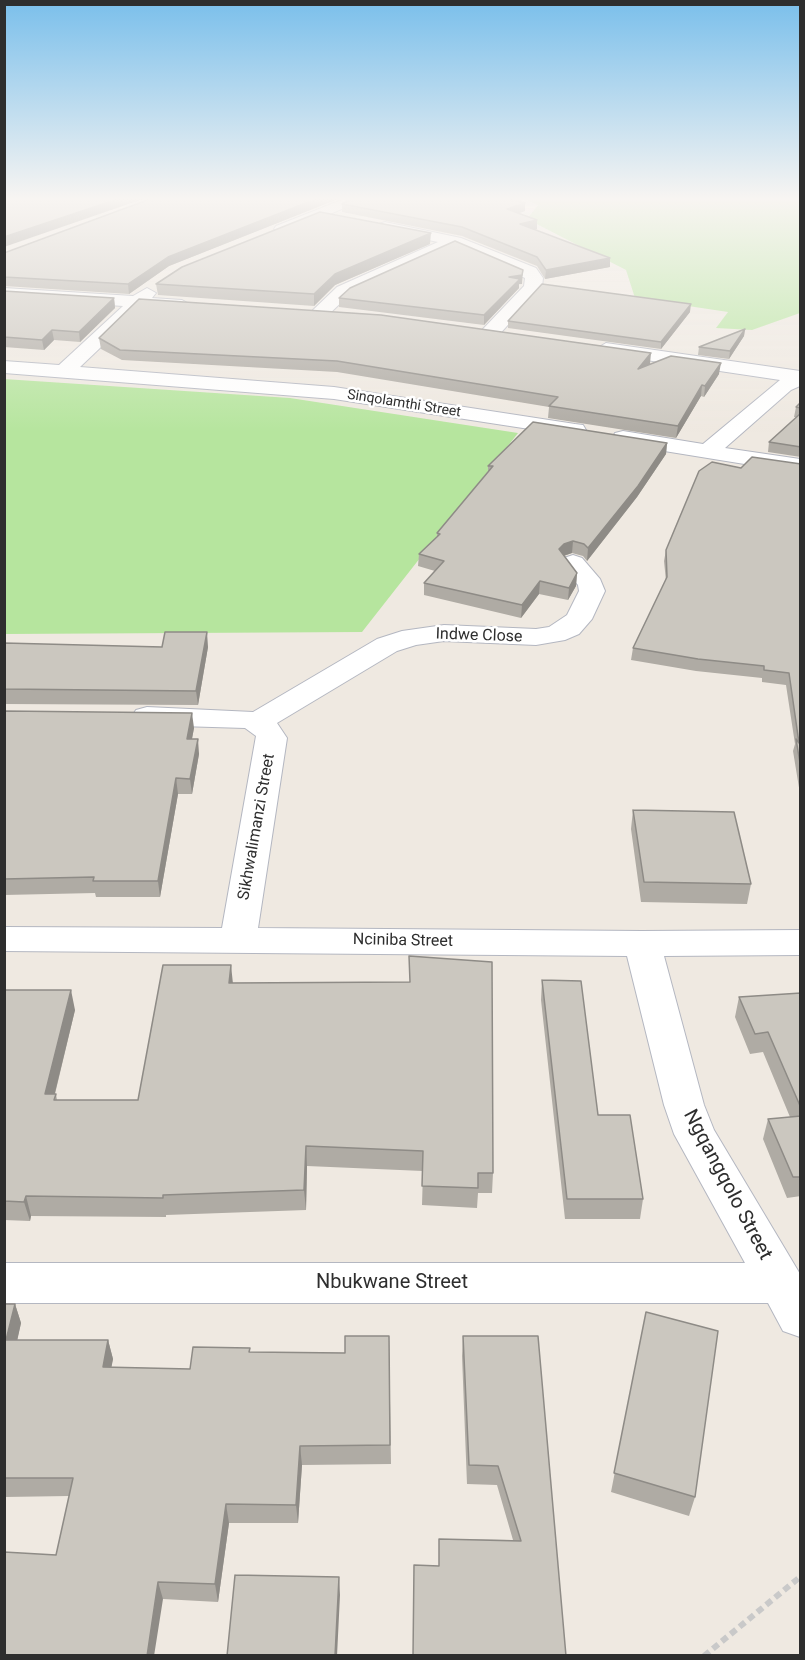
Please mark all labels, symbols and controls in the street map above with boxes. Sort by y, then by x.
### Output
street label: Sinqolamthi Street [346,387,462,421]
street label: Indwe Close [435,625,523,647]
street label: Sikhwalimanzi Street [235,752,279,902]
street label: Nciniba Street [353,931,453,951]
street label: Ngqangqolo Street [677,1106,777,1264]
street label: Nbukwane Street [316,1271,468,1295]

